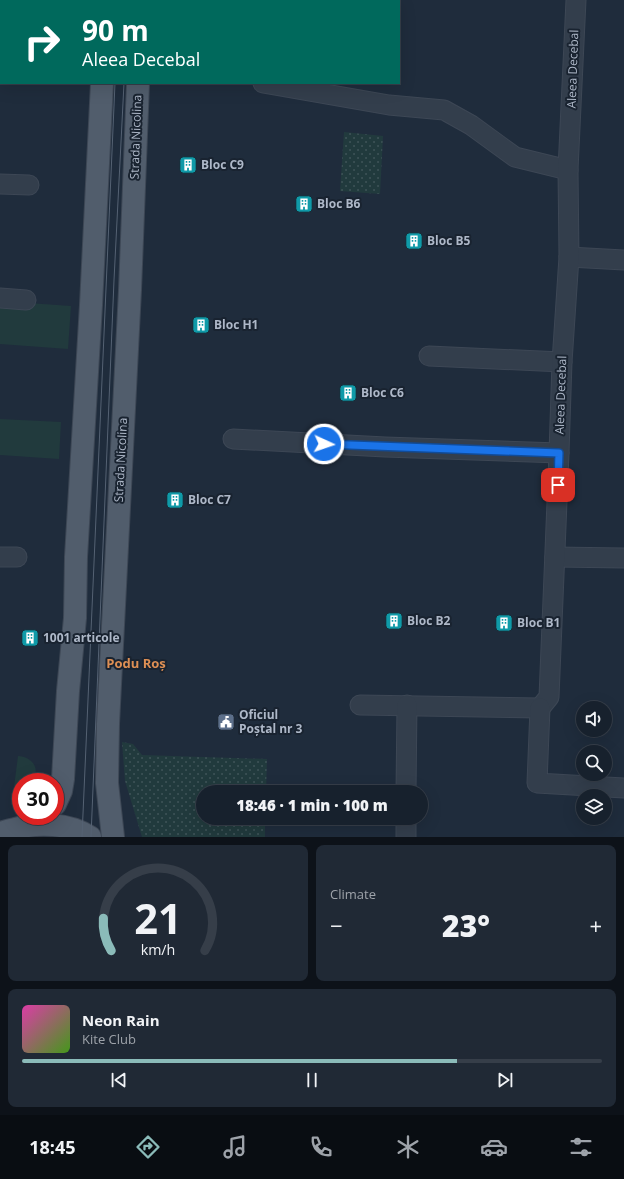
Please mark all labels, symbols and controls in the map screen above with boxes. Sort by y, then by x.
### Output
text: 90 m [82,11,149,49]
icon: right [16,16,68,68]
street label: Aleea Decebal [563,29,582,109]
text: Aleea Decebal [82,47,200,71]
street label: Strada Nicolina [126,94,145,180]
building icon: Bloc C9 [178,155,198,175]
place label: Bloc C9 [201,156,244,173]
building icon: Bloc B6 [294,194,314,214]
place label: Bloc B6 [317,195,361,212]
building icon: Bloc B5 [404,231,424,251]
place label: Bloc B5 [427,232,471,249]
building icon: Bloc H1 [191,315,211,335]
place label: Bloc H1 [214,316,258,333]
street label: Aleea Decebal [551,355,570,435]
building icon: Bloc C6 [338,383,358,403]
place label: Bloc C6 [361,384,404,401]
street label: Strada Nicolina [110,417,131,503]
position arrow [303,423,345,465]
pin [541,468,575,502]
icon: arrive [547,474,569,496]
building icon: Bloc C7 [165,490,185,510]
place label: Bloc C7 [188,491,231,508]
building icon: Bloc B2 [384,611,404,631]
place label: Bloc B2 [407,612,451,629]
building icon: Bloc B1 [494,613,514,633]
place label: Bloc B1 [517,614,560,631]
building icon: 1001 articole [20,628,40,648]
place label: 1001 articole [43,629,119,646]
district label: Podu Roș [106,654,166,672]
map controls [576,701,612,825]
button: sound [576,701,612,737]
place label: Oficiul Poștal nr 3 [239,706,303,737]
public building icon: Oficiul Poștal nr 3 [216,712,236,732]
button: search [576,745,612,781]
speed limit sign: 30 [12,773,64,825]
button: layers [576,789,612,825]
text: 18:46 · 1 min · 100 m [236,795,388,815]
text: Climate [330,885,376,903]
text: 21 [134,890,182,946]
text: 23° [442,905,490,946]
text: − [330,910,343,940]
text: + [589,910,602,940]
text: km/h [141,940,175,959]
text: Neon Rain [82,1010,160,1030]
text: Kite Club [82,1030,136,1048]
icon: previous [108,1069,130,1091]
icon: pause [301,1069,323,1091]
icon: next [494,1069,516,1091]
icon: directions [134,1133,162,1161]
icon: music [221,1133,249,1161]
icon: phone [307,1133,335,1161]
icon: climate [394,1133,422,1161]
icon: car [480,1133,508,1161]
icon: filters [567,1133,595,1161]
text: 18:45 [29,1135,76,1159]

